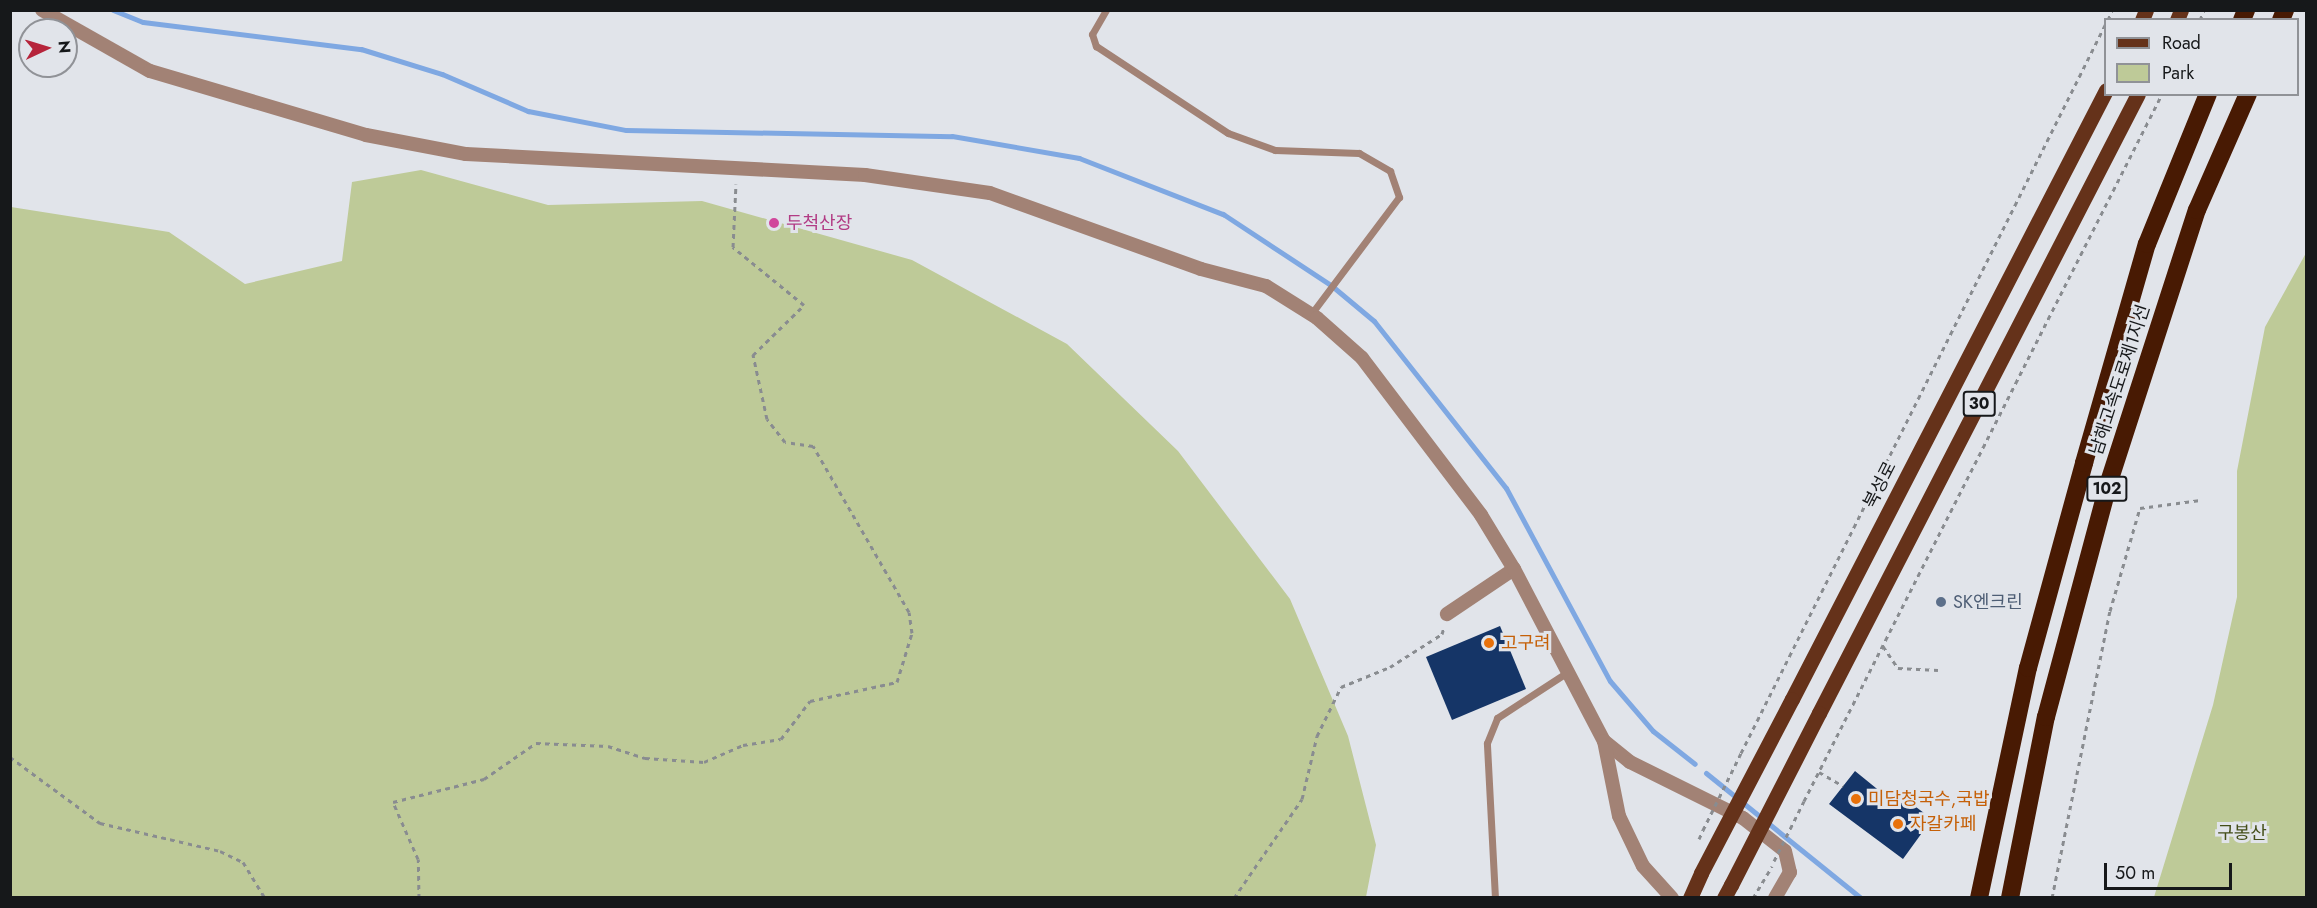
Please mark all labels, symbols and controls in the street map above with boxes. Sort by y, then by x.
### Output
north arrow [18,18,78,78]
legend [2104,18,2299,96]
text: Road [2162,30,2201,56]
text: N [53,40,76,54]
text: Park [2162,60,2194,86]
place label: 두척산장 [786,212,852,234]
marker: 두척산장 [767,216,781,230]
street label: 남해고속도로제1지선 [2085,302,2155,458]
road number: 30 [1962,391,1996,417]
street label: 북성로 [1859,458,1901,512]
road number: 102 [2086,476,2128,502]
place label: SK엔크린 [1953,591,2023,613]
marker: SK엔크린 [1934,595,1948,609]
place label: 고구려 [1501,632,1551,654]
marker: 고구려 [1482,636,1496,650]
place label: 미담청국수,국밥 [1868,788,1989,810]
marker: 미담청국수,국밥 [1849,792,1863,806]
place label: 자갈카페 [1910,813,1976,835]
marker: 자갈카페 [1891,817,1905,831]
park label: 구봉산 [2217,822,2267,844]
scale bar [2107,851,2234,889]
text: 50 m [2115,860,2155,886]

